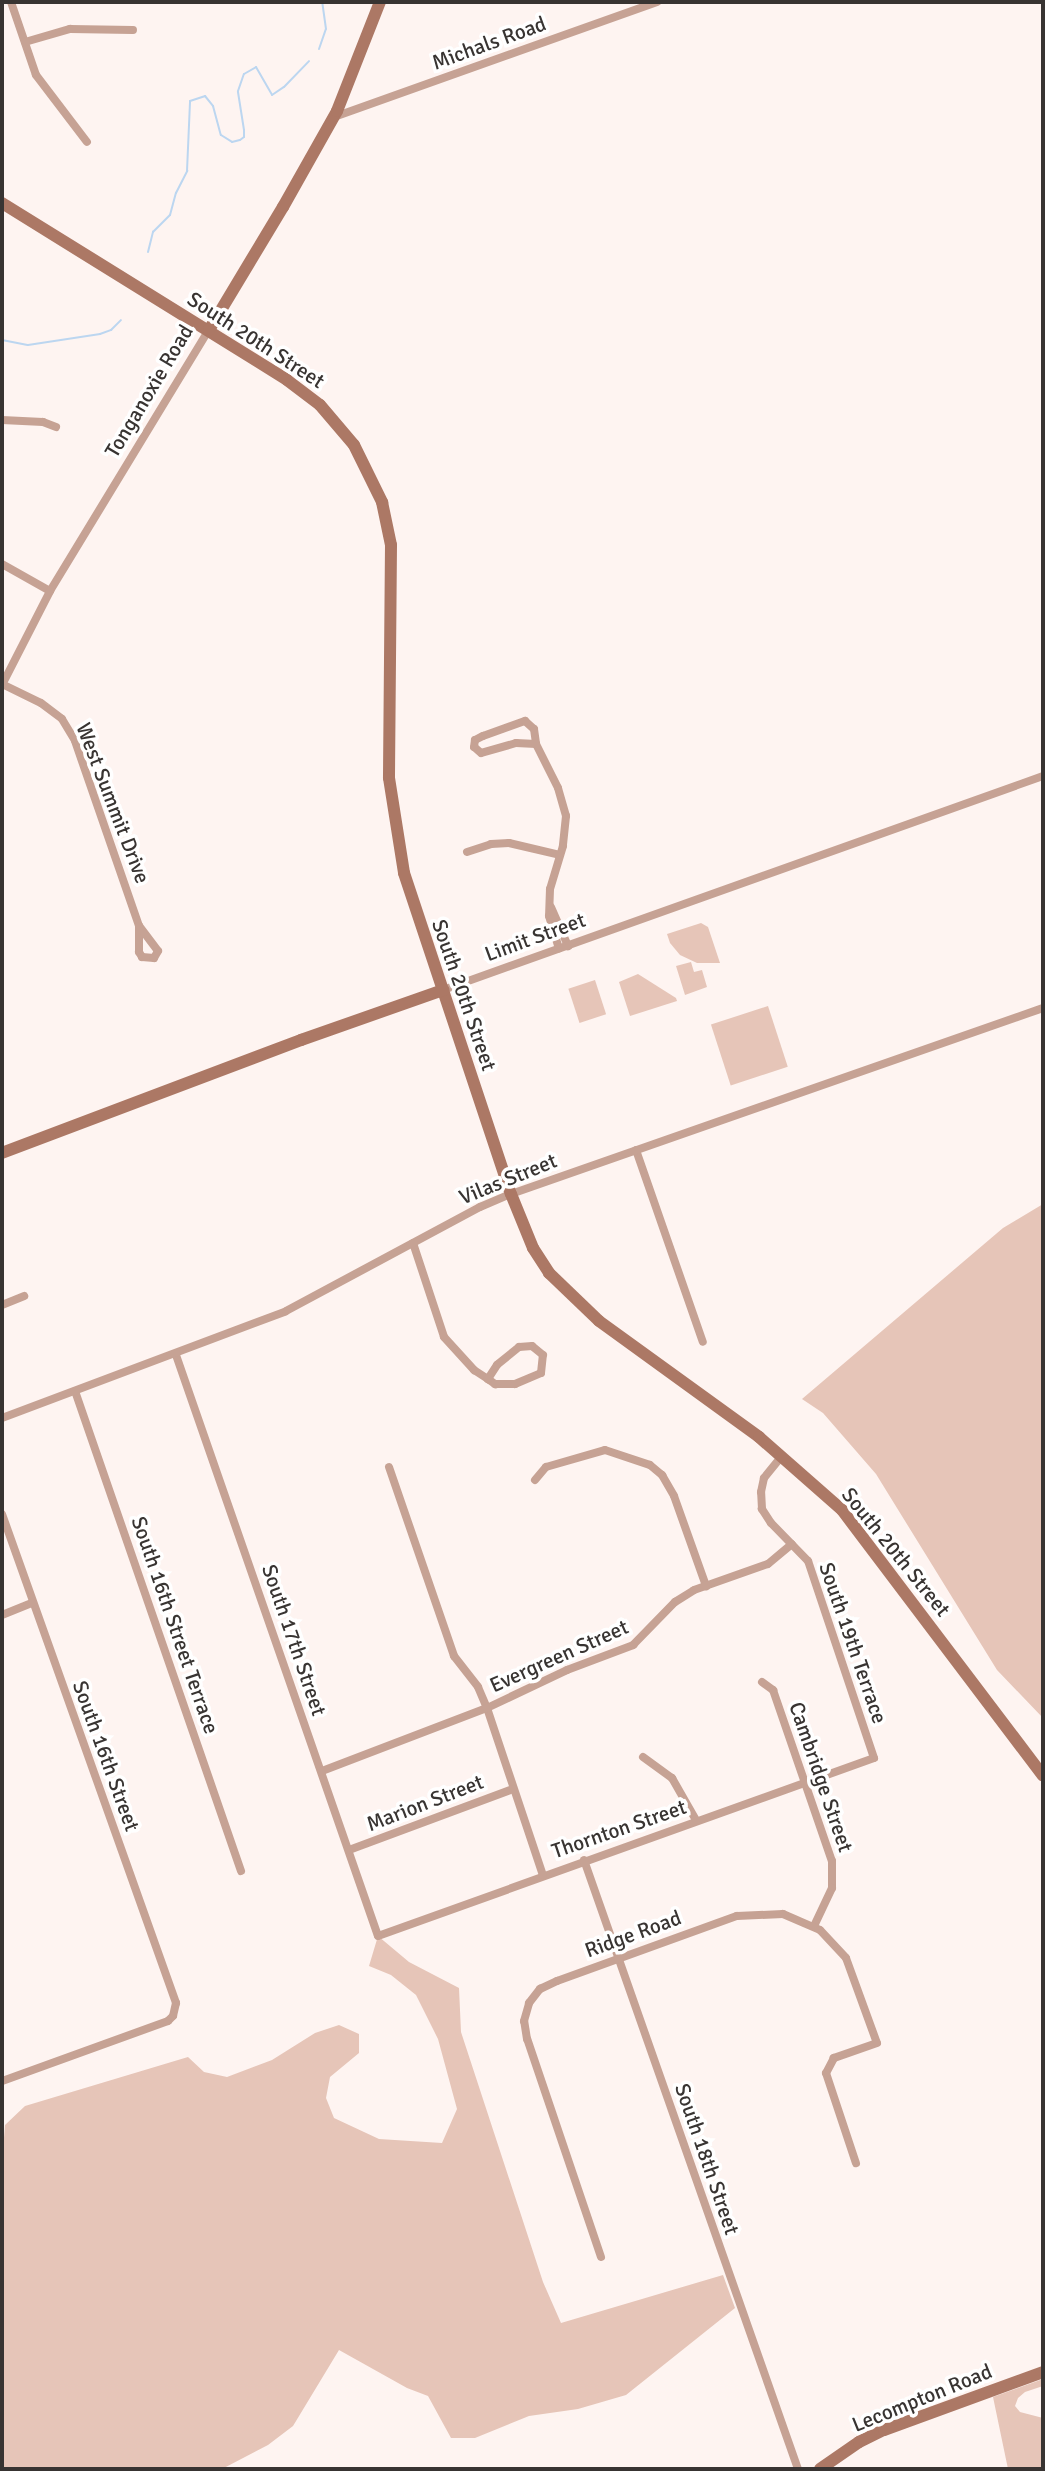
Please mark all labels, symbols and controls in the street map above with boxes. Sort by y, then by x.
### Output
street label: Michals Road [429,11,549,75]
street label: South 20th Street [183,286,329,394]
street label: Tonganoxie Road [100,320,198,462]
street label: West Summit Drive [71,719,155,887]
street label: Limit Street [481,907,589,967]
street label: South 20th Street [426,916,502,1074]
street label: Vilas Street [455,1148,561,1210]
street label: South 20th Street [836,1483,956,1621]
street label: South 16th Street Terrace [126,1513,224,1737]
street label: South 19th Terrace [814,1559,892,1727]
street label: South 17th Street [256,1561,332,1719]
street label: Evergreen Street [486,1614,632,1698]
street label: South 16th Street [67,1677,145,1835]
street label: Cambridge Street [784,1699,858,1855]
street label: Marion Street [363,1769,487,1837]
street label: Thornton Street [548,1794,690,1864]
street label: Ridge Road [581,1905,685,1963]
street label: South 18th Street [669,2080,745,2238]
street label: Lecompton Road [848,2358,996,2438]

